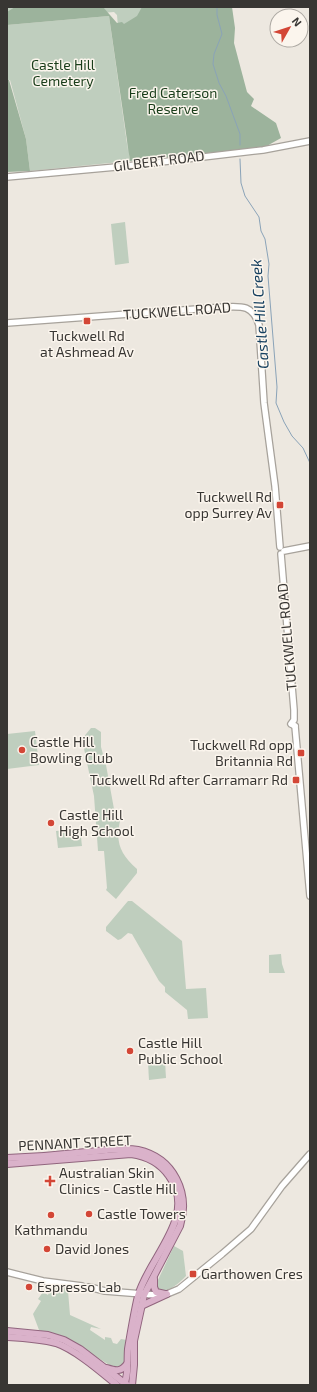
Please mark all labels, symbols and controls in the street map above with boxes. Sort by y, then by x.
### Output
north arrow [269,8,309,48]
text: N [290,14,305,29]
park label: Castle Hill Cemetery [31,56,96,89]
park label: Fred Caterson Reserve [129,84,217,117]
street label: GILBERT ROAD [112,146,205,175]
water label: Castle Hill Creek [246,259,272,369]
street label: TUCKWELL ROAD [123,298,231,323]
marker: Tuckwell Rd at Ashmead Av [82,316,92,326]
place label: Tuckwell Rd at Ashmead Av [40,327,135,360]
place label: Tuckwell Rd opp Surrey Av [185,488,273,521]
marker: Tuckwell Rd opp Surrey Av [275,500,285,510]
street label: TUCKWELL ROAD [273,583,300,692]
place label: Castle Hill Bowling Club [30,733,113,766]
place label: Tuckwell Rd opp Britannia Rd [190,736,293,769]
marker: Castle Hill Bowling Club [17,745,27,755]
marker: Tuckwell Rd opp Britannia Rd [296,748,306,758]
place label: Tuckwell Rd after Carramarr Rd [90,771,288,788]
marker: Tuckwell Rd after Carramarr Rd [291,775,301,785]
place label: Castle Hill High School [59,806,135,839]
marker: Castle Hill High School [46,818,56,828]
place label: Castle Hill Public School [138,1034,224,1067]
marker: Castle Hill Public School [125,1046,135,1056]
street label: PENNANT STREET [18,1131,132,1154]
place label: Australian Skin Clinics - Castle Hill [59,1164,178,1197]
marker: Australian Skin Clinics - Castle Hill [44,1175,56,1187]
place label: Castle Towers [97,1205,186,1222]
marker: Castle Towers [84,1209,94,1219]
marker: Kathmandu [46,1210,56,1220]
place label: Kathmandu [14,1221,88,1238]
place label: David Jones [55,1240,129,1257]
marker: David Jones [42,1244,52,1254]
place label: Garthowen Cres [201,1265,303,1282]
marker: Garthowen Cres [188,1269,198,1279]
place label: Espresso Lab [37,1278,121,1295]
marker: Espresso Lab [24,1282,34,1292]

